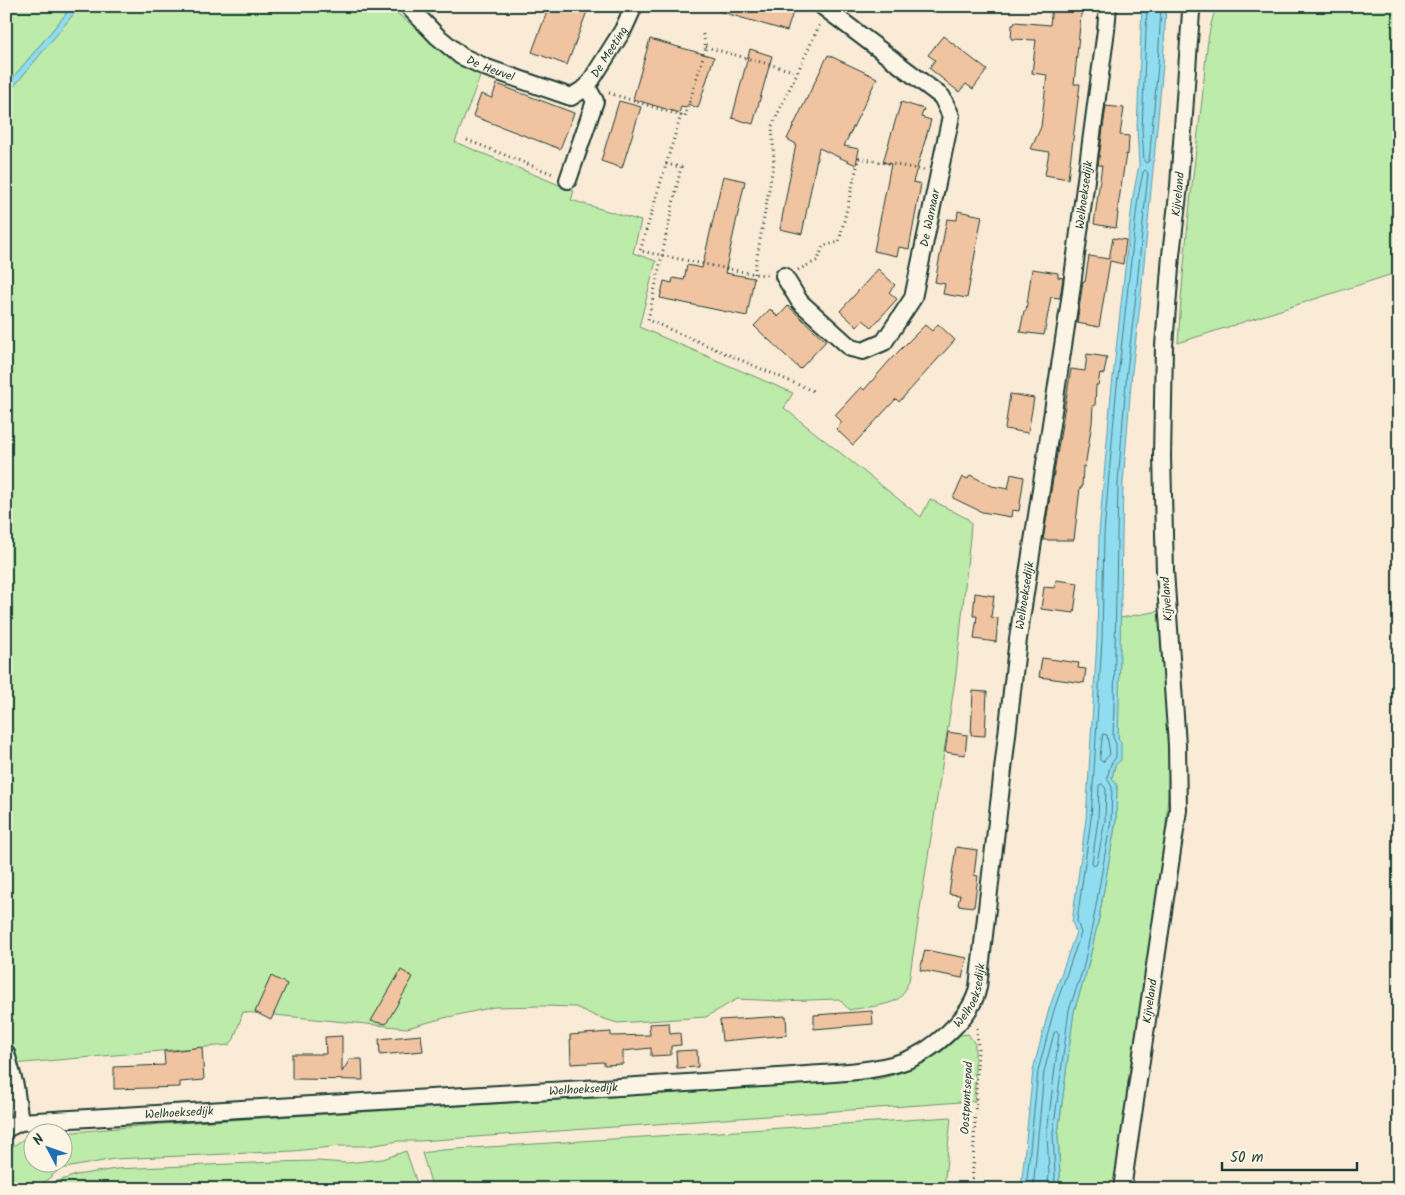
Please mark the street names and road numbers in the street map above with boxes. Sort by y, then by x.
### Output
street label: De Meeting [586,23,633,82]
street label: De Heuvel [463,50,517,86]
street label: Welhoeksedijk [1070,159,1098,230]
street label: Kijveland [1166,170,1190,217]
street label: De Warnaar [914,186,945,249]
street label: Welhoeksedijk [1010,560,1039,631]
street label: Kijveland [1156,575,1178,622]
street label: Welhoeksedijk [949,962,990,1032]
street label: Kijveland [1137,977,1163,1024]
street label: Oostpuntsepad [956,1060,978,1135]
street label: Welhoeksedijk [548,1078,619,1101]
street label: Welhoeksedijk [144,1101,214,1124]

